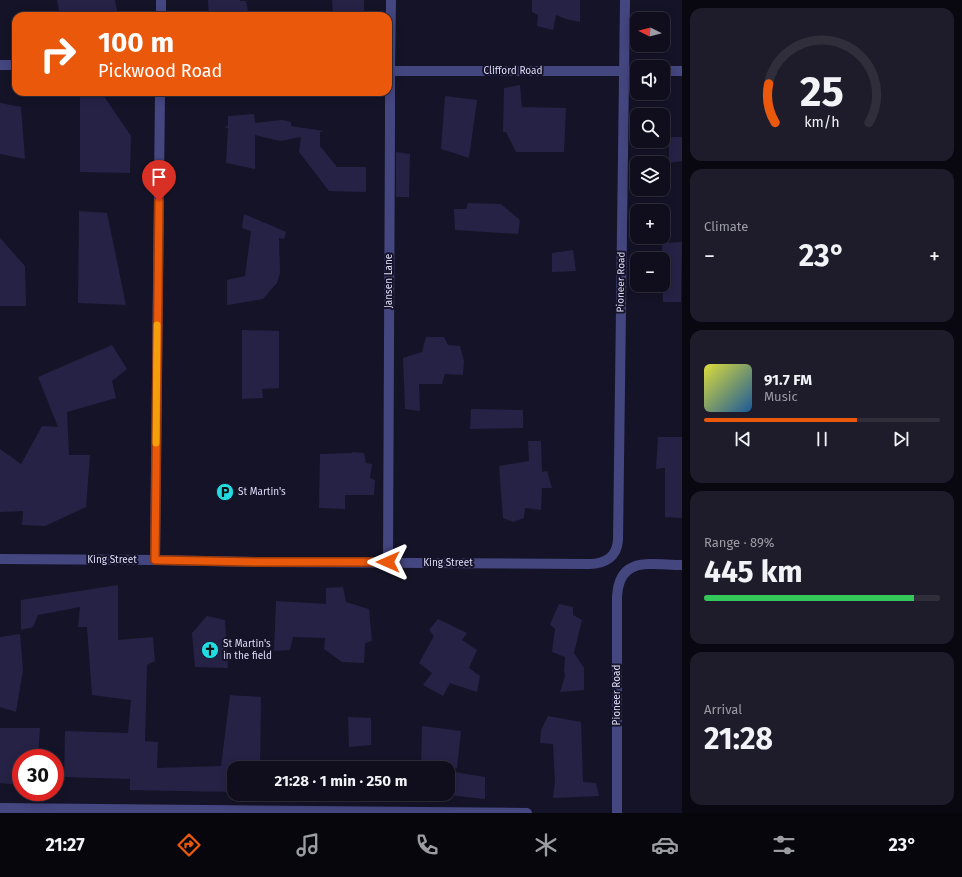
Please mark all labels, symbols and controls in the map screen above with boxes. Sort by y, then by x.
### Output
north arrow [630,12,670,52]
map controls [630,12,670,292]
text: 100 m [98,26,174,59]
icon: right [32,28,84,80]
text: Pickwood Road [98,60,222,82]
button: sound [630,60,670,100]
street label: Clifford Road [484,65,542,77]
text: 25 [800,66,844,116]
button: search [630,108,670,148]
text: km/h [804,113,840,130]
button: layers [630,156,670,196]
pin [142,160,176,201]
icon: arrive [148,166,170,188]
button: + [630,204,670,244]
text: Climate [704,219,748,234]
text: 23° [799,238,845,274]
text: − [704,243,715,270]
text: + [929,243,940,270]
street label: Pioneer Road [614,251,628,313]
button: − [630,252,670,292]
street label: Jansen Lane [383,254,395,308]
text: 91.7 FM [764,371,812,389]
text: Music [764,389,798,404]
icon: previous [732,428,754,450]
icon: pause [811,428,833,450]
icon: next [890,428,912,450]
parking icon: St Martin's [215,482,235,502]
place label: St Martin's [238,486,286,498]
text: Range · 89% [704,535,775,550]
position arrow [367,541,409,583]
street label: King Street [87,554,137,566]
text: 445 km [704,554,803,590]
street label: King Street [423,557,473,569]
place label: St Martin's in the field [223,638,272,662]
church icon: St Martin's in the field [200,640,220,660]
street label: Pioneer Road [611,665,623,725]
text: Arrival [704,702,742,717]
text: 21:28 [704,721,773,757]
speed limit sign: 30 [12,749,64,801]
text: 21:28 · 1 min · 250 m [275,772,407,790]
icon: directions [175,831,203,859]
icon: music [294,831,322,859]
icon: phone [413,831,441,859]
icon: climate [532,831,560,859]
icon: car [651,831,679,859]
icon: filters [770,831,798,859]
text: 21:27 [45,834,85,856]
text: 23° [889,834,917,856]

